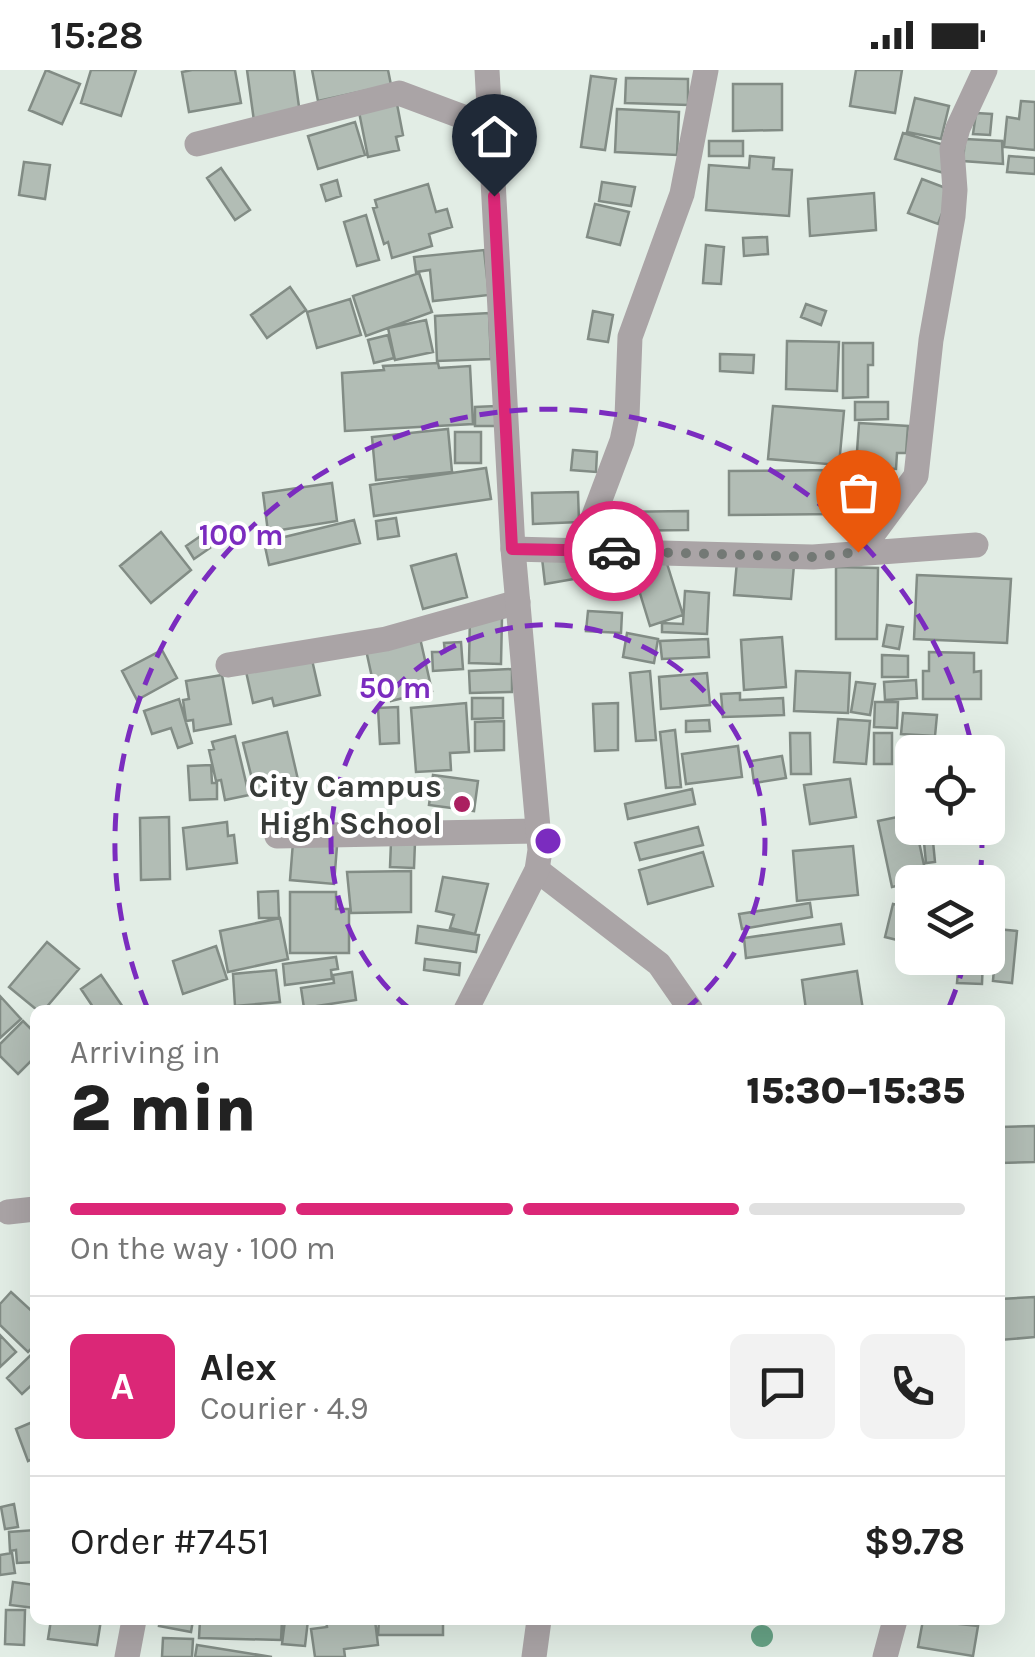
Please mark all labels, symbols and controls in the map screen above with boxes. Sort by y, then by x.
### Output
text: 15:28 [50,13,143,58]
pin [452,94,537,197]
icon: home [467,109,522,164]
pin [816,450,901,553]
icon: bag [831,465,886,520]
courier [564,501,664,601]
text: 100 m [199,517,283,553]
icon: car [587,524,642,579]
text: 50 m [359,670,431,706]
map controls [895,735,1005,975]
button: locate [895,735,1005,845]
place label: City Campus High School [249,768,442,842]
marker: City Campus High School [451,793,473,815]
centre of rings [530,823,566,859]
button: layers [895,865,1005,975]
text: Arriving in [70,1034,221,1071]
text: 15:30–15:35 [746,1068,965,1113]
text: 2 min [70,1070,256,1146]
text: On the way · 100 m [70,1230,336,1267]
button: chat [730,1334,835,1439]
button: phone [860,1334,965,1439]
text: Alex [200,1345,277,1390]
text: A [111,1364,134,1409]
text: Courier · 4.9 [200,1390,369,1427]
text: Order #7451 [70,1519,270,1564]
text: $9.78 [864,1519,965,1564]

